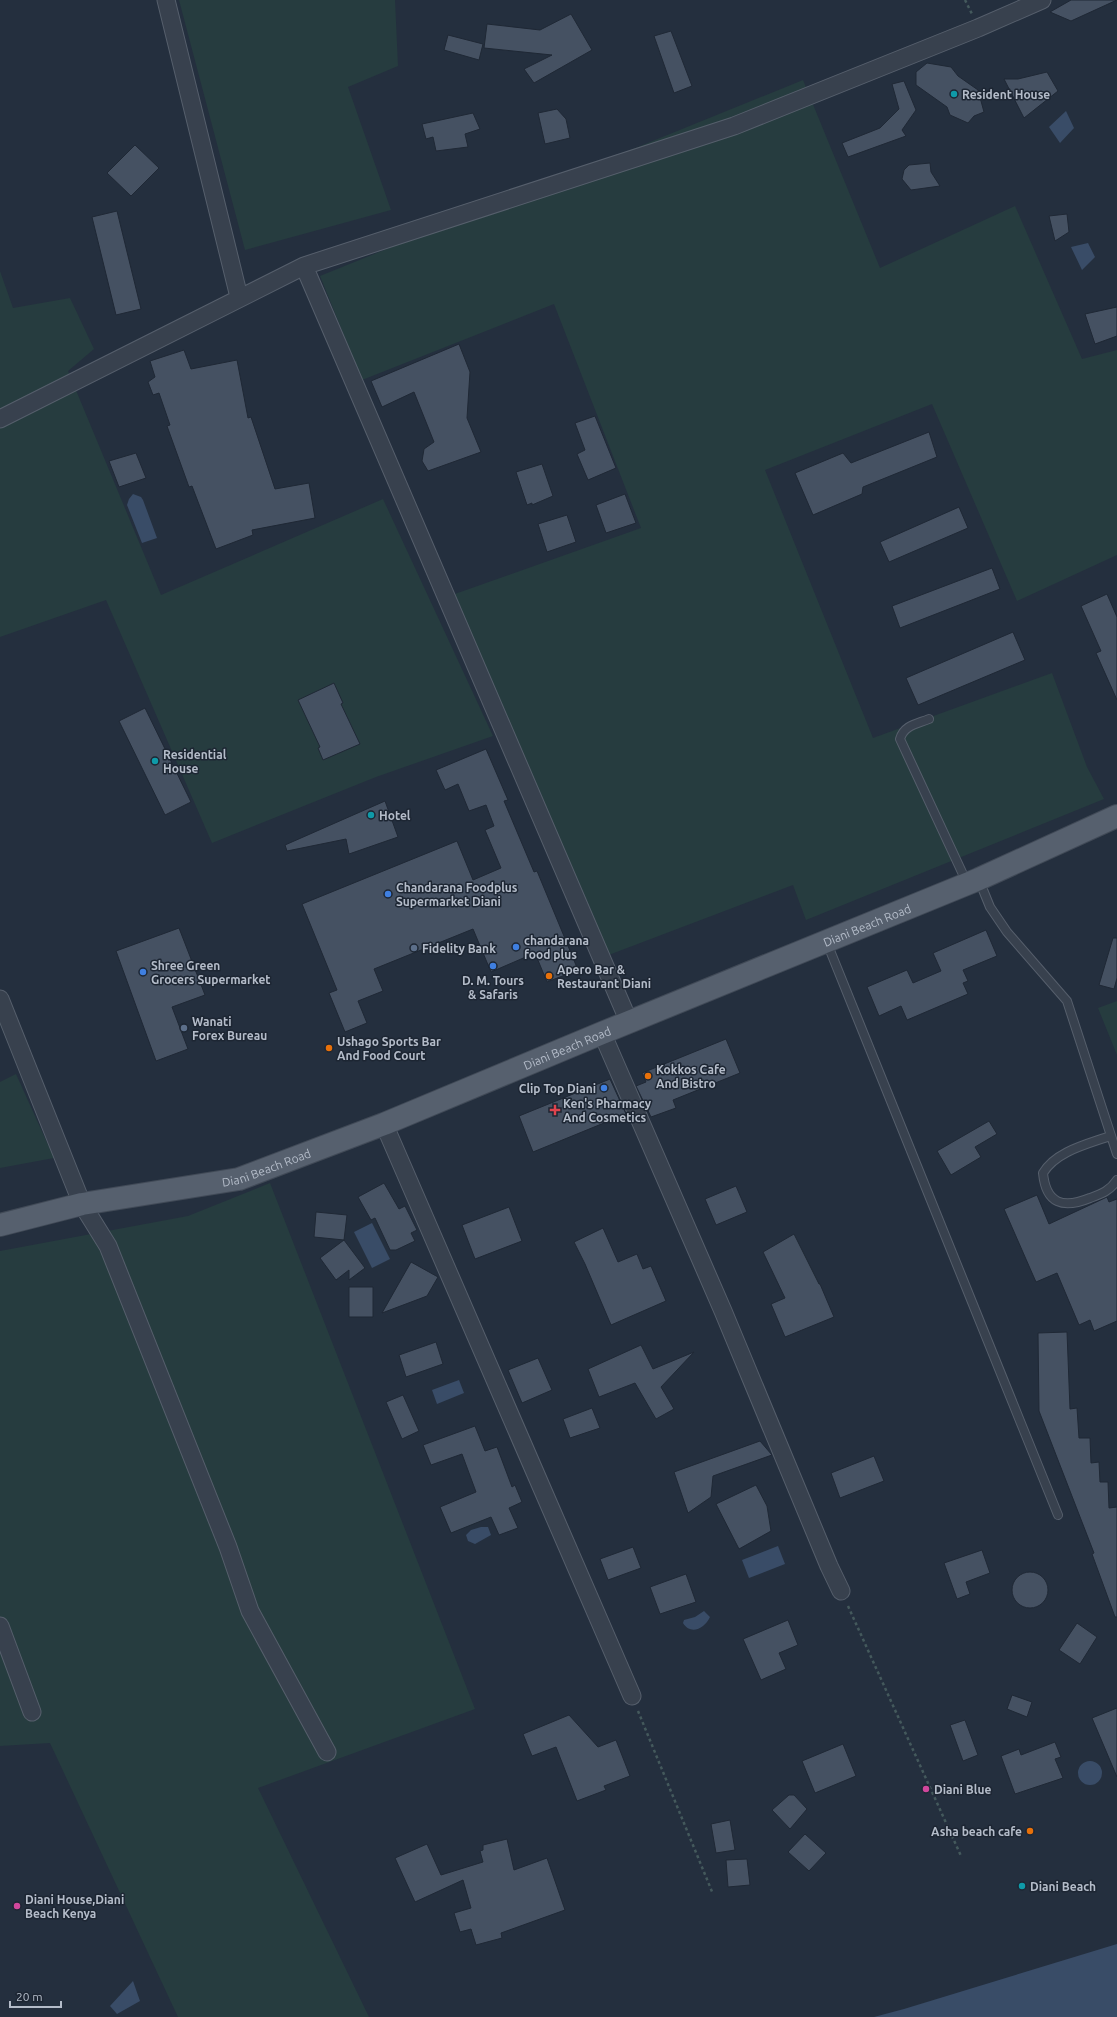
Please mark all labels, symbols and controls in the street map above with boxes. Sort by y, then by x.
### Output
place label: Resident House [962,88,1050,101]
marker: Resident House [949,89,959,99]
place label: Residential House [163,748,227,775]
marker: Residential House [150,756,160,766]
place label: Hotel [379,809,411,822]
marker: Hotel [366,810,376,820]
place label: Chandarana Foodplus Supermarket Diani [396,881,518,908]
marker: Chandarana Foodplus Supermarket Diani [383,889,393,899]
street label: Diani Beach Road [821,901,913,949]
place label: chandarana food plus [524,934,589,961]
place label: Fidelity Bank [422,942,496,955]
marker: chandarana food plus [511,942,521,952]
marker: Fidelity Bank [409,943,419,953]
place label: Shree Green Grocers Supermarket [151,959,270,986]
marker: D. M. Tours & Safaris [488,961,498,971]
place label: Apero Bar & Restaurant Diani [557,963,651,990]
marker: Shree Green Grocers Supermarket [138,967,148,977]
marker: Apero Bar & Restaurant Diani [544,971,554,981]
place label: D. M. Tours & Safaris [462,974,524,1001]
place label: Wanati Forex Bureau [192,1015,267,1042]
marker: Wanati Forex Bureau [179,1023,189,1033]
street label: Diani Beach Road [521,1024,613,1072]
place label: Ushago Sports Bar And Food Court [337,1035,441,1062]
marker: Ushago Sports Bar And Food Court [324,1043,334,1053]
place label: Kokkos Cafe And Bistro [656,1063,726,1090]
marker: Kokkos Cafe And Bistro [643,1071,653,1081]
place label: Clip Top Diani [519,1082,596,1095]
marker: Clip Top Diani [599,1083,609,1093]
place label: Ken's Pharmacy And Cosmetics [563,1097,652,1124]
marker: Ken's Pharmacy And Cosmetics [550,1105,560,1115]
street label: Diani Beach Road [221,1146,312,1188]
place label: Diani Blue [934,1783,991,1796]
marker: Diani Blue [921,1784,931,1794]
place label: Asha beach cafe [931,1825,1022,1838]
marker: Asha beach cafe [1025,1826,1035,1836]
place label: Diani Beach [1030,1880,1096,1893]
marker: Diani Beach [1017,1881,1027,1891]
place label: Diani House,Diani Beach Kenya [25,1893,124,1920]
marker: Diani House,Diani Beach Kenya [12,1901,22,1911]
scale bar [10,1983,61,2009]
text: 20 m [16,1990,43,2003]

